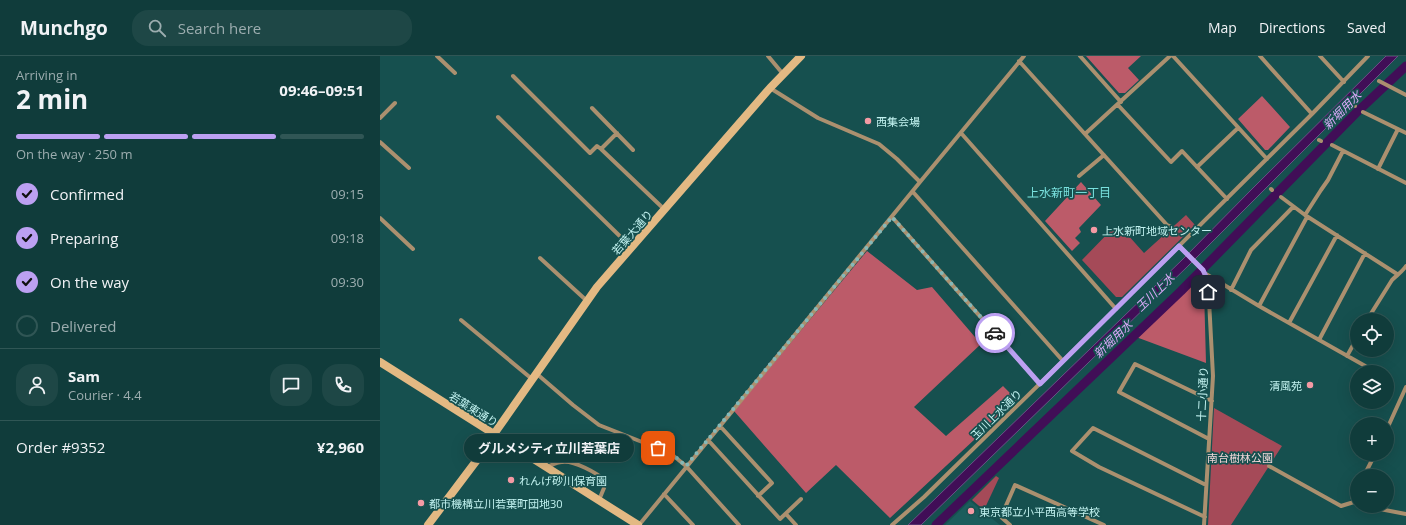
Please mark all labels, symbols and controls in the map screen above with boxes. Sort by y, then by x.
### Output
search box [132,10,412,46]
text: Munchgo [20,15,108,41]
icon: search [146,17,168,39]
text: Search here [178,18,261,38]
text: Map [1208,18,1237,37]
text: Directions [1259,18,1325,37]
text: Saved [1347,18,1386,37]
text: Arriving in [16,66,78,84]
text: 09:46–09:51 [279,80,364,100]
text: 2 min [16,81,88,117]
water label: 新堀用水 [1319,86,1366,133]
place label: 西集会場 [876,114,920,129]
marker: 西集会場 [863,116,873,126]
text: On the way · 250 m [16,145,132,163]
icon: check [16,183,38,205]
text: Confirmed [50,184,124,204]
district label: 上水新町一丁目 [1027,184,1111,201]
text: 09:15 [331,185,364,203]
street label: 若葉大通り [608,206,656,258]
place label: 上水新町地域センター [1102,223,1212,238]
marker: 上水新町地域センター [1089,225,1099,235]
icon: check [16,227,38,249]
text: Preparing [50,228,118,248]
text: 09:18 [331,229,364,247]
water label: 玉川上水 [1132,268,1180,315]
icon: check [16,271,38,293]
text: On the way [50,272,129,292]
text: 09:30 [331,273,364,291]
pin [1191,275,1225,309]
icon: home [1197,281,1219,303]
courier [975,313,1015,353]
map controls [1350,313,1394,513]
button: locate [1350,313,1394,357]
water label: 新堀用水 [1090,315,1138,362]
text: Delivered [50,316,117,336]
icon: car [984,322,1006,344]
button: person [16,364,58,406]
button: chat [270,364,312,406]
button: phone [322,364,364,406]
button: layers [1350,365,1394,409]
text: Sam [68,366,100,386]
street label: 十二小通り [1193,366,1211,422]
place label: 清風苑 [1269,378,1302,393]
marker: 清風苑 [1305,380,1315,390]
text: Courier · 4.4 [68,386,142,404]
street label: 玉川上水通り [967,386,1025,442]
street label: 若葉東通り [447,388,501,430]
button: + [1350,417,1394,461]
pin [641,431,675,465]
callout: グルメシティ立川若葉店 [464,434,634,462]
text: Order #9352 [16,437,105,457]
text: ¥2,960 [317,437,364,457]
icon: bag [647,437,669,459]
text: グルメシティ立川若葉店 [478,439,620,457]
park label: 南台樹林公園 [1207,450,1273,465]
button: − [1350,469,1394,513]
place label: れんげ砂川保育園 [519,473,607,488]
marker: れんげ砂川保育園 [506,475,516,485]
place label: 都市機構立川若葉町団地30 [429,496,563,511]
marker: 都市機構立川若葉町団地30 [416,498,426,508]
place label: 東京都立小平西高等学校 [979,504,1100,519]
marker: 東京都立小平西高等学校 [966,506,976,516]

